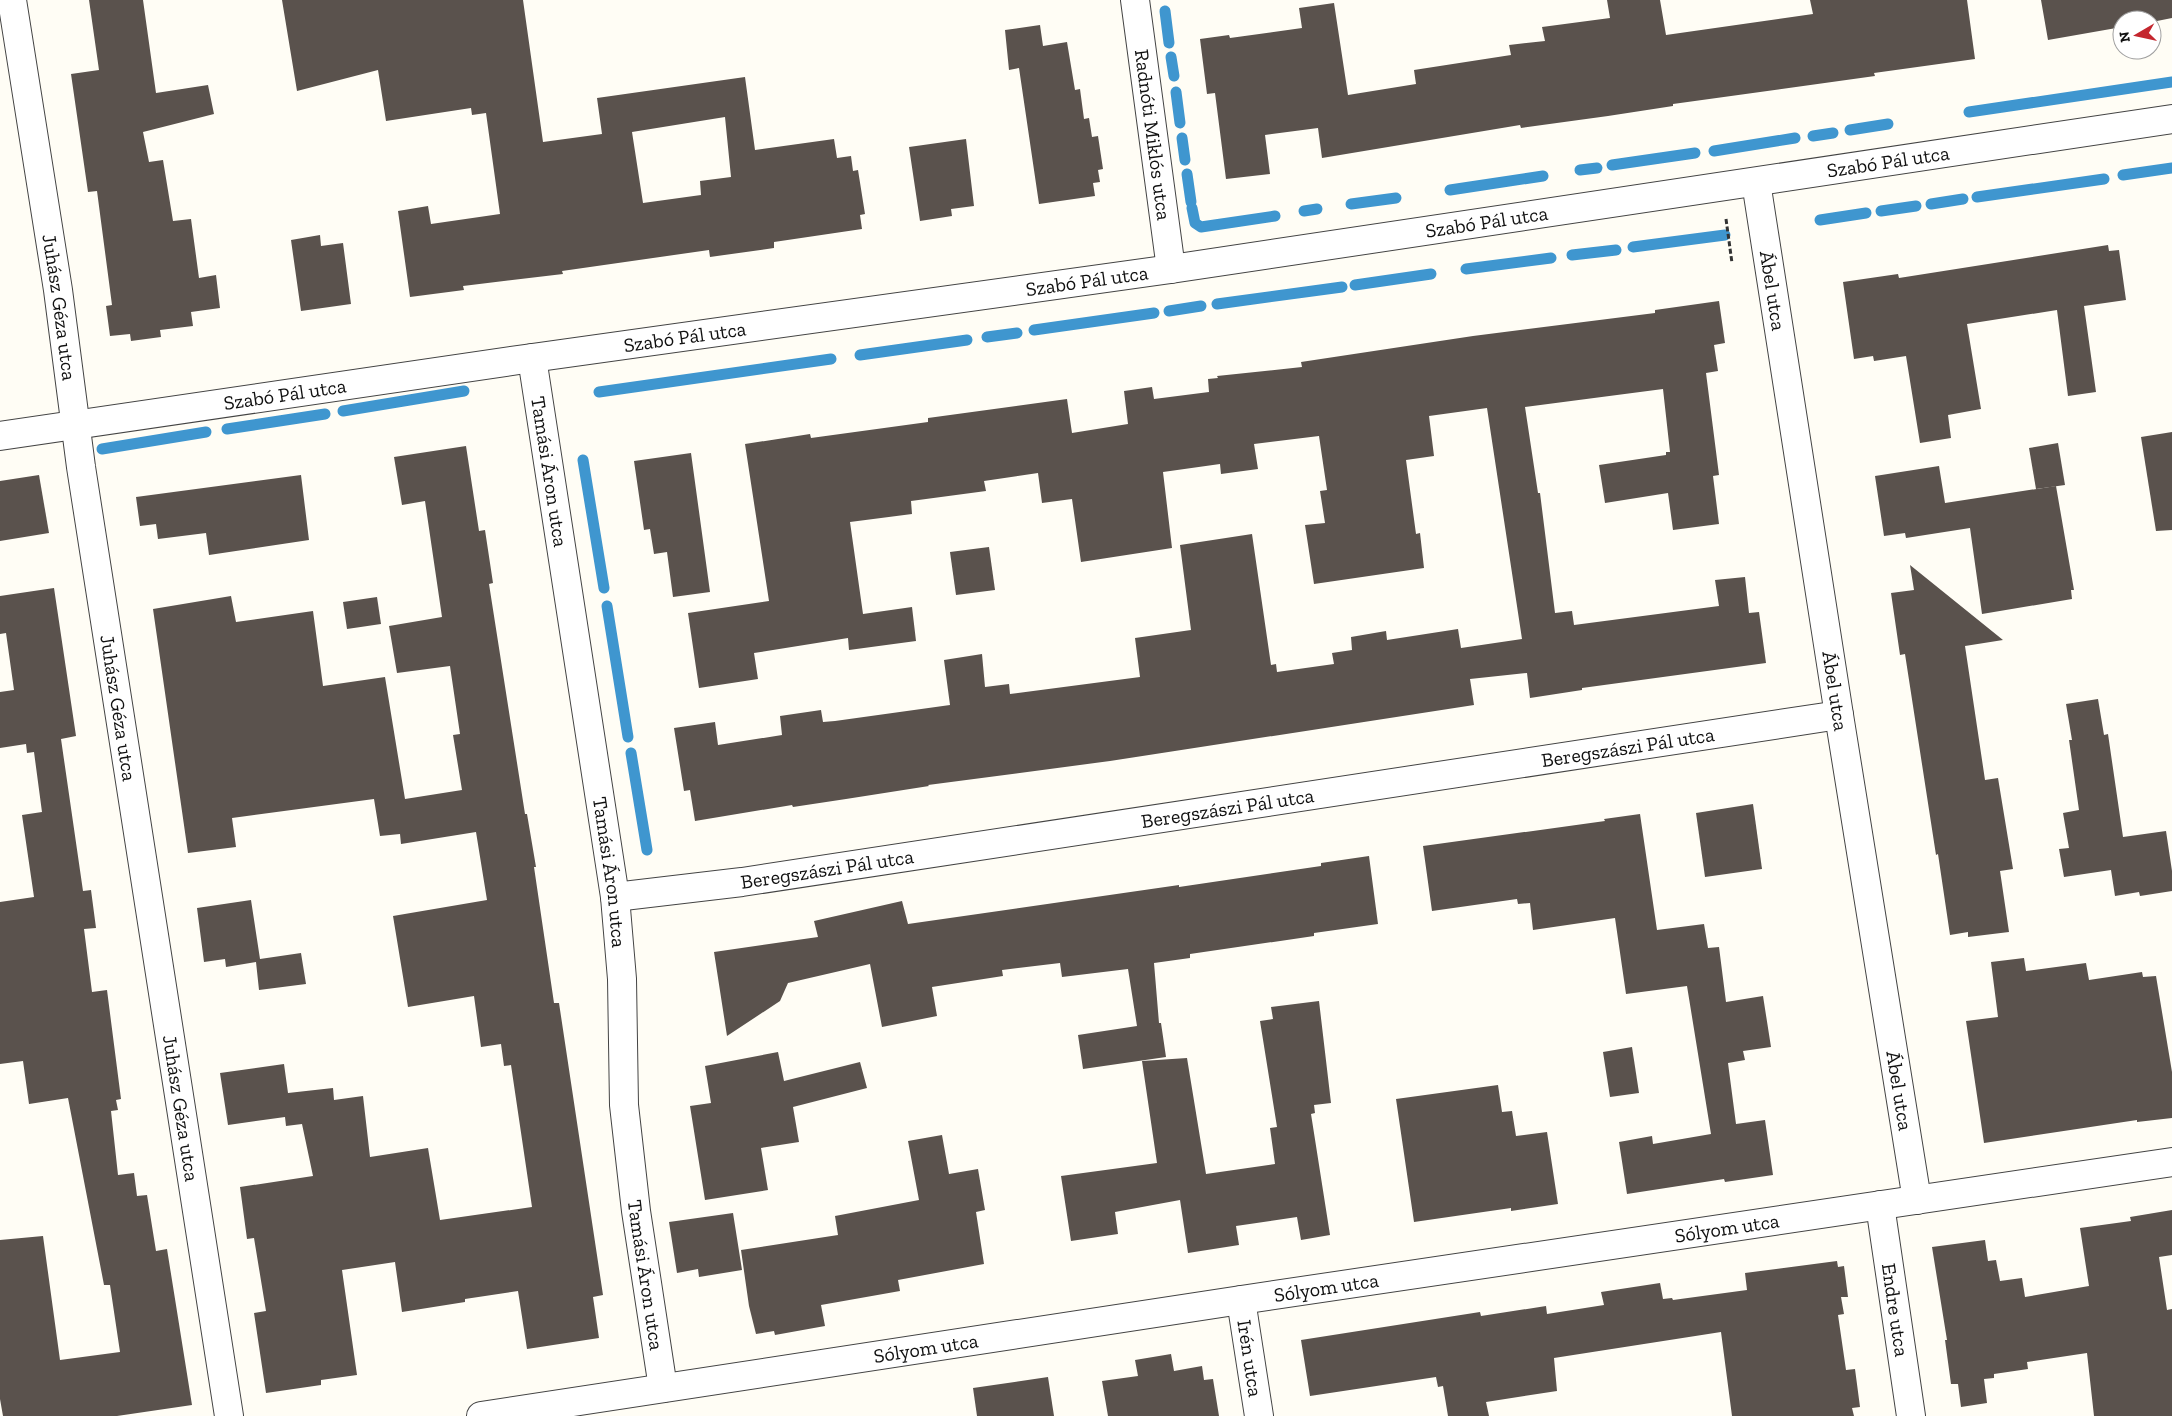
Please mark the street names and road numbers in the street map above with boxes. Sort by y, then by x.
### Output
street label: Radnóti Miklós utca [1130,48,1176,222]
street label: Szabó Pál utca [1825,140,1951,183]
street label: Szabó Pál utca [1424,201,1550,243]
street label: Juhász Géza utca [37,232,82,382]
street label: Ábel utca [1755,249,1791,333]
street label: Szabó Pál utca [1024,260,1150,301]
street label: Szabó Pál utca [622,316,748,357]
street label: Szabó Pál utca [222,373,348,415]
street label: Tamási Áron utca [526,395,573,549]
street label: Juhász Géza utca [95,633,142,783]
street label: Ábel utca [1817,649,1853,733]
street label: Beregszászi Pál utca [1540,722,1716,772]
street label: Beregszászi Pál utca [1139,783,1316,833]
street label: Tamási Áron utca [588,795,631,949]
street label: Beregszászi Pál utca [739,844,916,894]
street label: Juhász Géza utca [158,1033,204,1183]
street label: Ábel utca [1881,1049,1918,1133]
street label: Tamási Áron utca [623,1198,669,1352]
street label: Sólyom utca [1673,1208,1781,1248]
street label: Endre utca [1877,1262,1914,1359]
street label: Sólyom utca [1272,1268,1381,1307]
street label: Irén utca [1232,1318,1268,1399]
street label: Sólyom utca [872,1328,980,1368]

